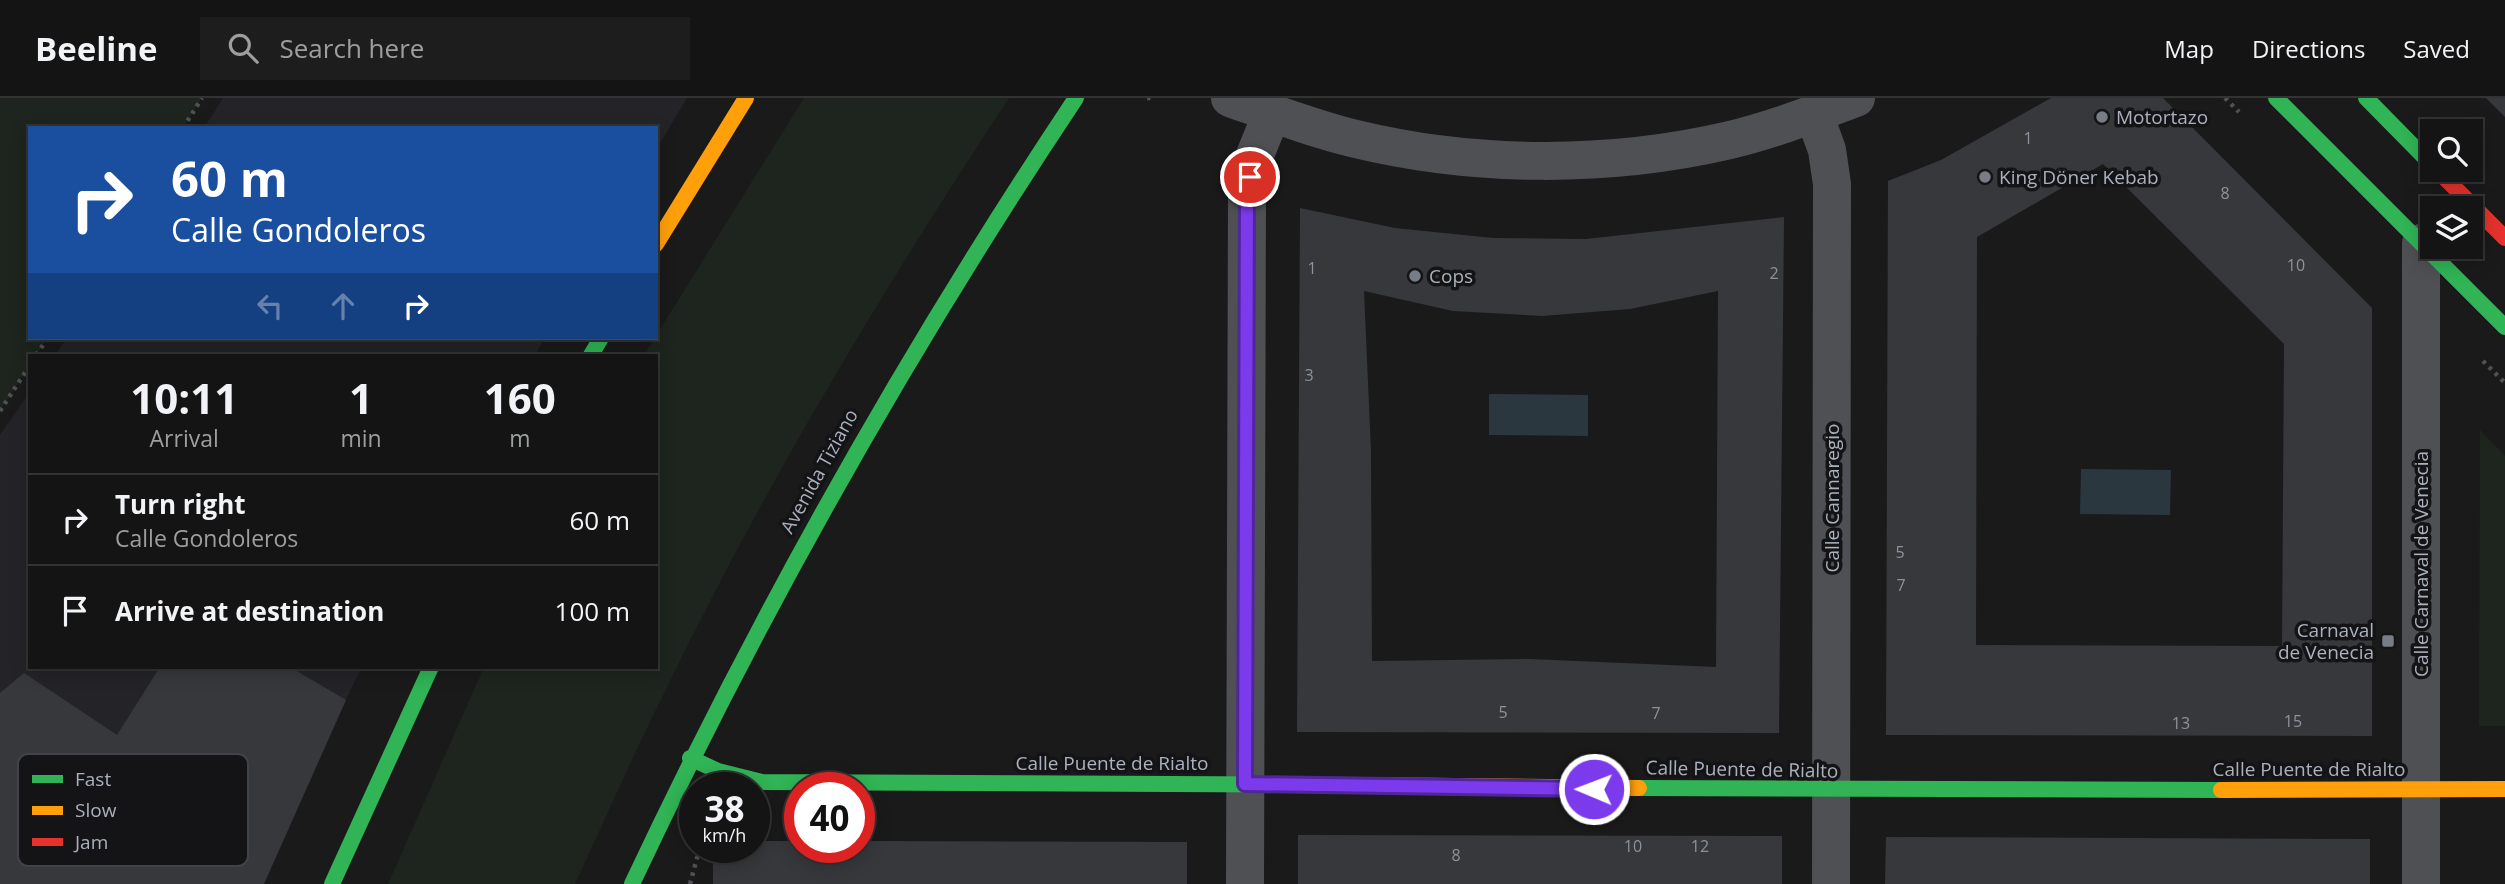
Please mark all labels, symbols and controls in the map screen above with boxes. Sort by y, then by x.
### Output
search box [200,17,690,80]
text: Beeline [35,26,158,71]
icon: search [224,29,262,67]
text: Search here [280,30,424,66]
text: Map [2164,32,2214,65]
text: Directions [2252,32,2365,65]
text: Saved [2403,32,2470,65]
place label: Motortazo [2116,104,2208,130]
marker: Motortazo [2094,109,2110,125]
map controls [2420,119,2483,259]
button: search [2420,119,2483,182]
house number: 1 [2023,127,2033,149]
text: 60 m [171,145,288,211]
pin [1220,147,1280,207]
icon: right [56,154,147,245]
icon: arrive [1231,158,1269,196]
place label: King Döner Kebab [1999,164,2159,190]
marker: King Döner Kebab [1977,169,1993,185]
house number: 8 [2220,182,2230,204]
button: layers [2420,196,2483,259]
text: Calle Gondoleros [171,208,426,251]
house number: 10 [2287,254,2305,276]
house number: 1 [1307,257,1317,279]
house number: 2 [1769,262,1779,284]
place label: Cops [1429,263,1473,289]
marker: Cops [1407,268,1423,284]
icon: left [251,287,289,325]
icon: ahead [324,287,362,325]
icon: right [397,287,435,325]
house number: 3 [1304,364,1314,386]
text: 10:11 [130,369,238,426]
text: 1 [349,369,373,426]
text: 160 [484,369,556,426]
street label: Avenida Tiziano [774,404,864,538]
text: Arrival [150,422,219,454]
text: min [340,422,382,454]
text: m [509,422,530,454]
street label: Calle Cannaregio [1819,423,1845,573]
street label: Calle Carnaval de Venecia [2408,451,2434,677]
text: Turn right [115,486,246,522]
icon: right [56,501,94,539]
text: 60 m [569,502,630,538]
text: Calle Gondoleros [115,522,298,554]
house number: 5 [1895,541,1905,563]
house number: 7 [1896,574,1906,596]
icon: arrive [56,592,94,630]
text: Arrive at destination [115,593,384,629]
text: 100 m [555,593,630,629]
place label: Carnaval de Venecia [2278,617,2374,665]
marker: Carnaval de Venecia [2380,633,2396,649]
house number: 5 [1498,701,1508,723]
house number: 7 [1651,702,1661,724]
house number: 15 [2284,710,2302,732]
house number: 13 [2172,712,2190,734]
street label: Calle Puente de Rialto [1016,750,1208,776]
position arrow [1557,752,1631,826]
legend [18,754,248,866]
street label: Calle Puente de Rialto [1645,754,1839,784]
street label: Calle Puente de Rialto [2213,756,2405,782]
text: Fast [75,766,111,792]
speed limit sign: 40 [784,772,875,863]
text: 38 [704,785,745,832]
text: Slow [75,797,117,823]
text: km/h [703,823,746,847]
text: Jam [73,829,108,855]
house number: 10 [1624,835,1642,857]
house number: 12 [1691,835,1709,857]
house number: 8 [1451,844,1461,866]

